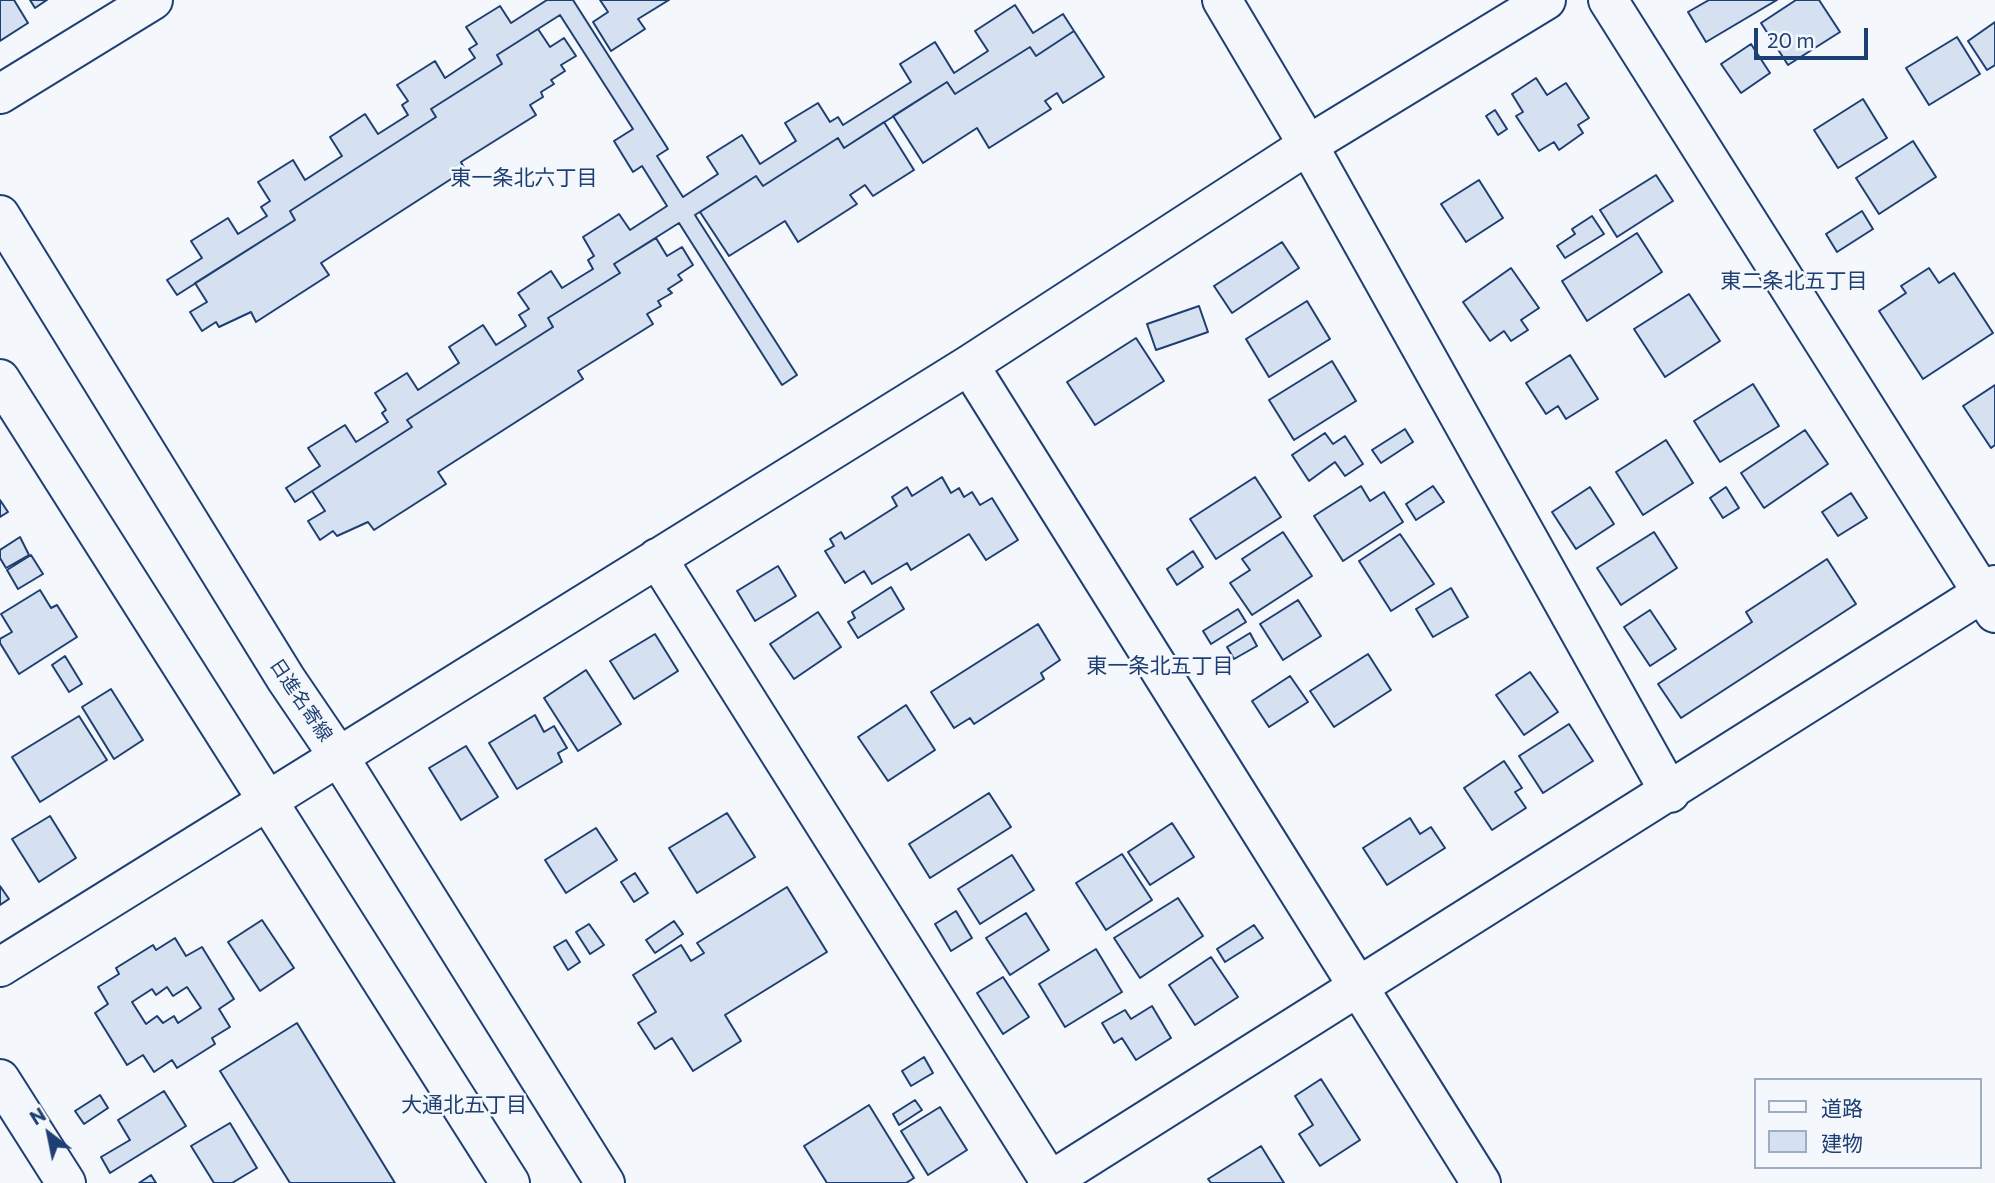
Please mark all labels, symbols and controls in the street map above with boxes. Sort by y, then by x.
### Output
scale bar [1757,14,1871,58]
text: 20 m [1767,27,1815,52]
district label: 東一条北六丁目 [451,165,597,191]
district label: 東二条北五丁目 [1721,268,1867,294]
district label: 東一条北五丁目 [1087,653,1233,679]
street label: 日進名寄線 [265,654,337,746]
legend [1754,1078,1981,1169]
district label: 大通北五丁目 [401,1092,527,1118]
text: 道路 [1821,1095,1863,1120]
north arrow [14,1099,84,1169]
text: N [25,1102,50,1129]
text: 建物 [1821,1130,1863,1155]

